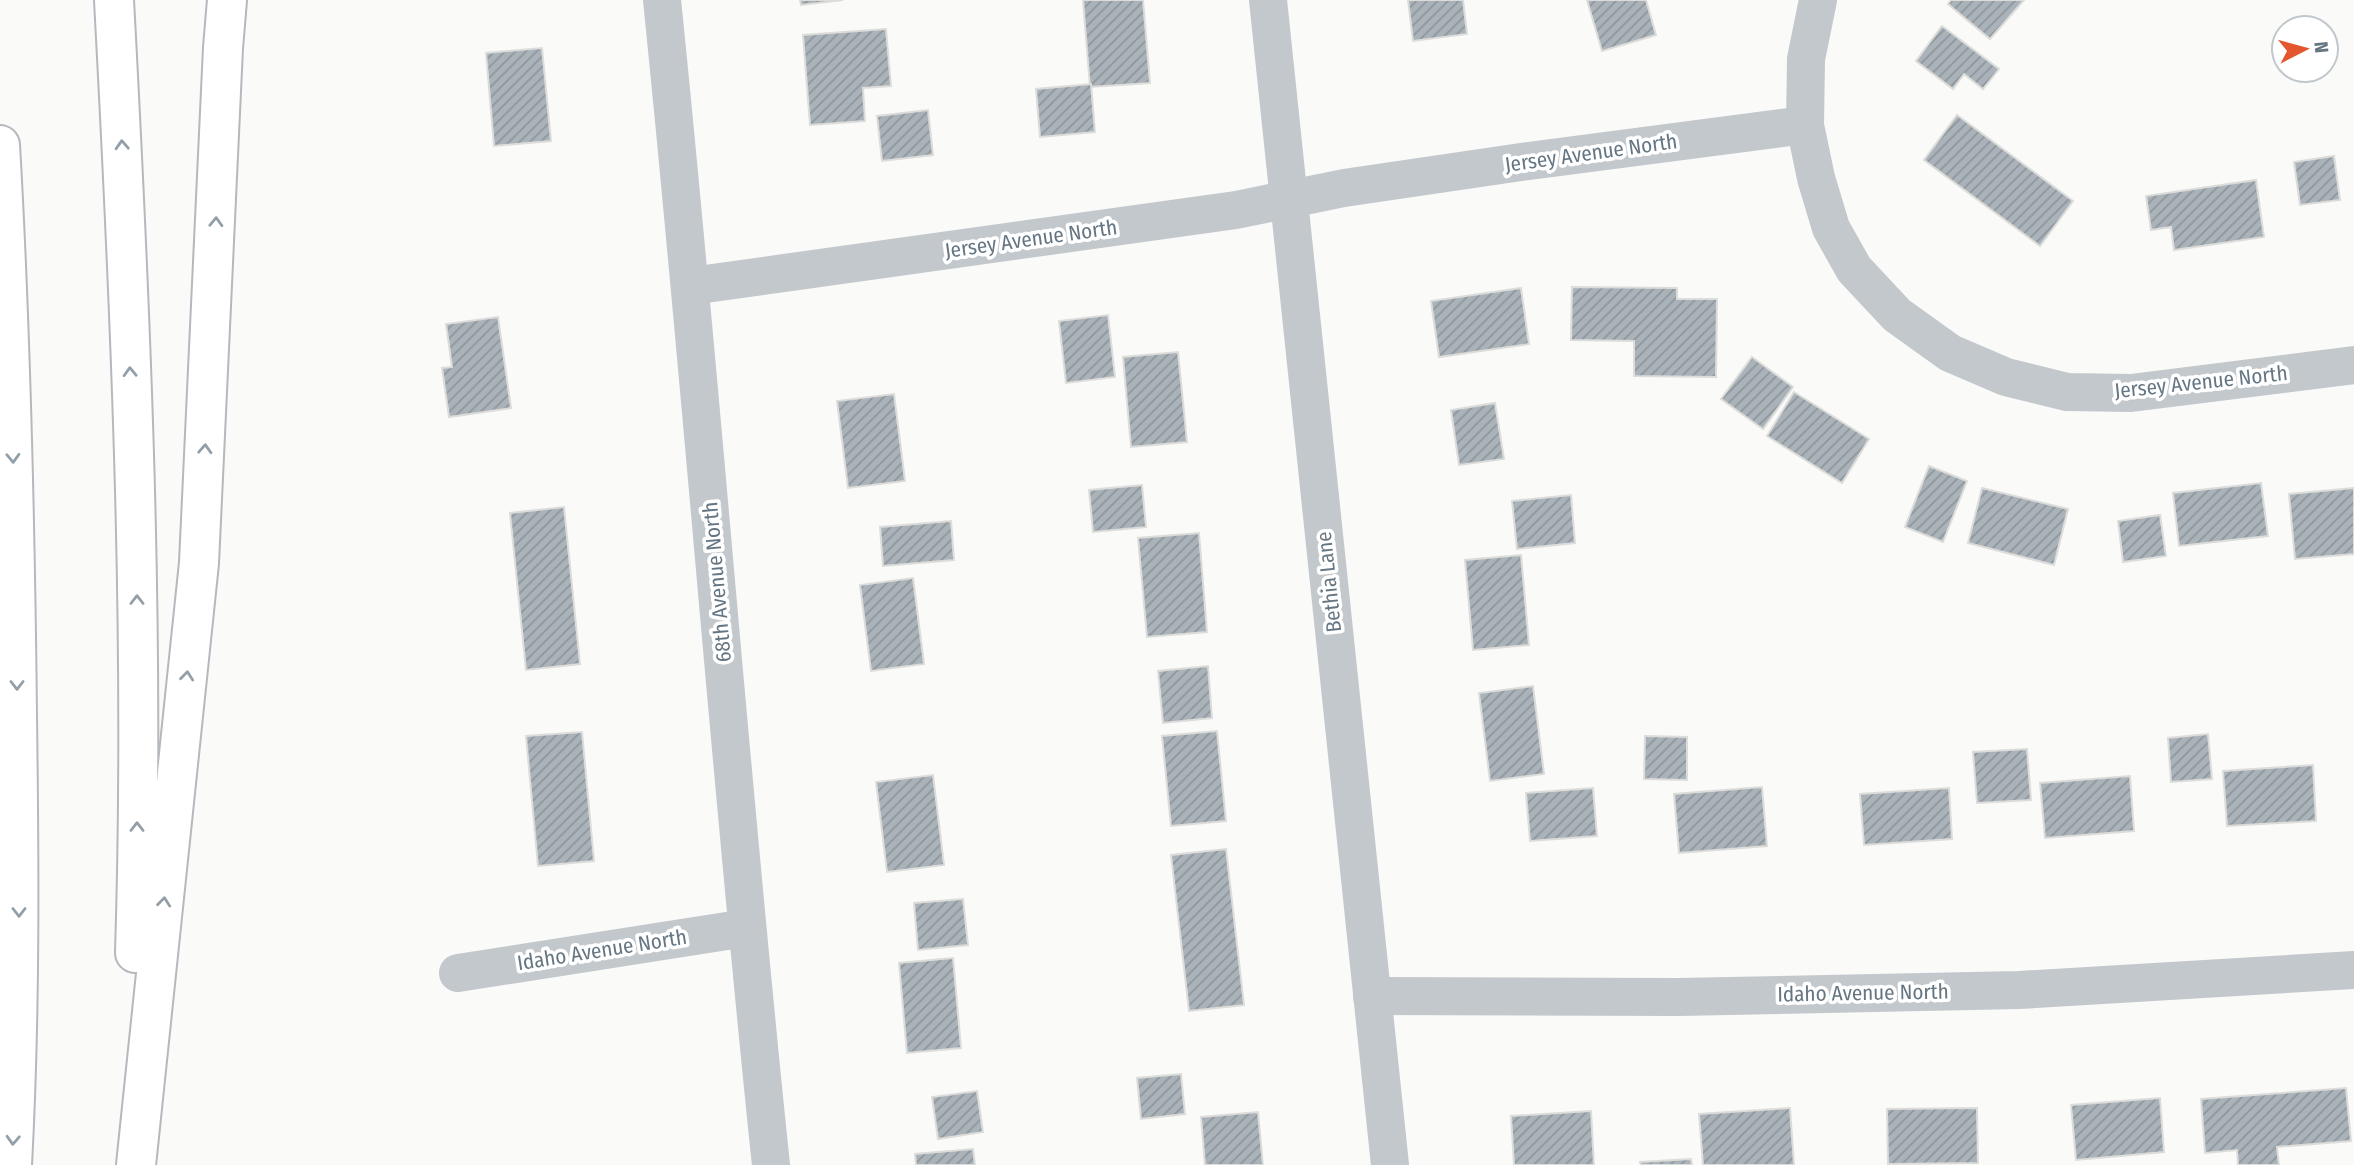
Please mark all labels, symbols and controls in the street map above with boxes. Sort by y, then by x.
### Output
north arrow [2270,14,2340,84]
text: N [2309,40,2333,54]
street label: Jersey Avenue North [1503,128,1679,178]
one-way arrow [115,139,130,150]
street label: Jersey Avenue North [943,214,1119,264]
one-way arrow [208,216,224,227]
street label: Jersey Avenue North [2113,360,2289,404]
one-way arrow [122,367,138,377]
one-way arrow [197,443,212,454]
one-way arrow [5,452,20,463]
street label: 68th Avenue North [697,501,737,663]
street label: Bethia Lane [1311,530,1347,634]
one-way arrow [129,594,145,605]
one-way arrow [180,670,195,682]
one-way arrow [9,680,25,691]
one-way arrow [129,822,145,832]
one-way arrow [156,896,171,907]
one-way arrow [11,908,27,918]
street label: Idaho Avenue North [515,924,689,976]
street label: Idaho Avenue North [1777,979,1949,1007]
one-way arrow [6,1135,21,1146]

